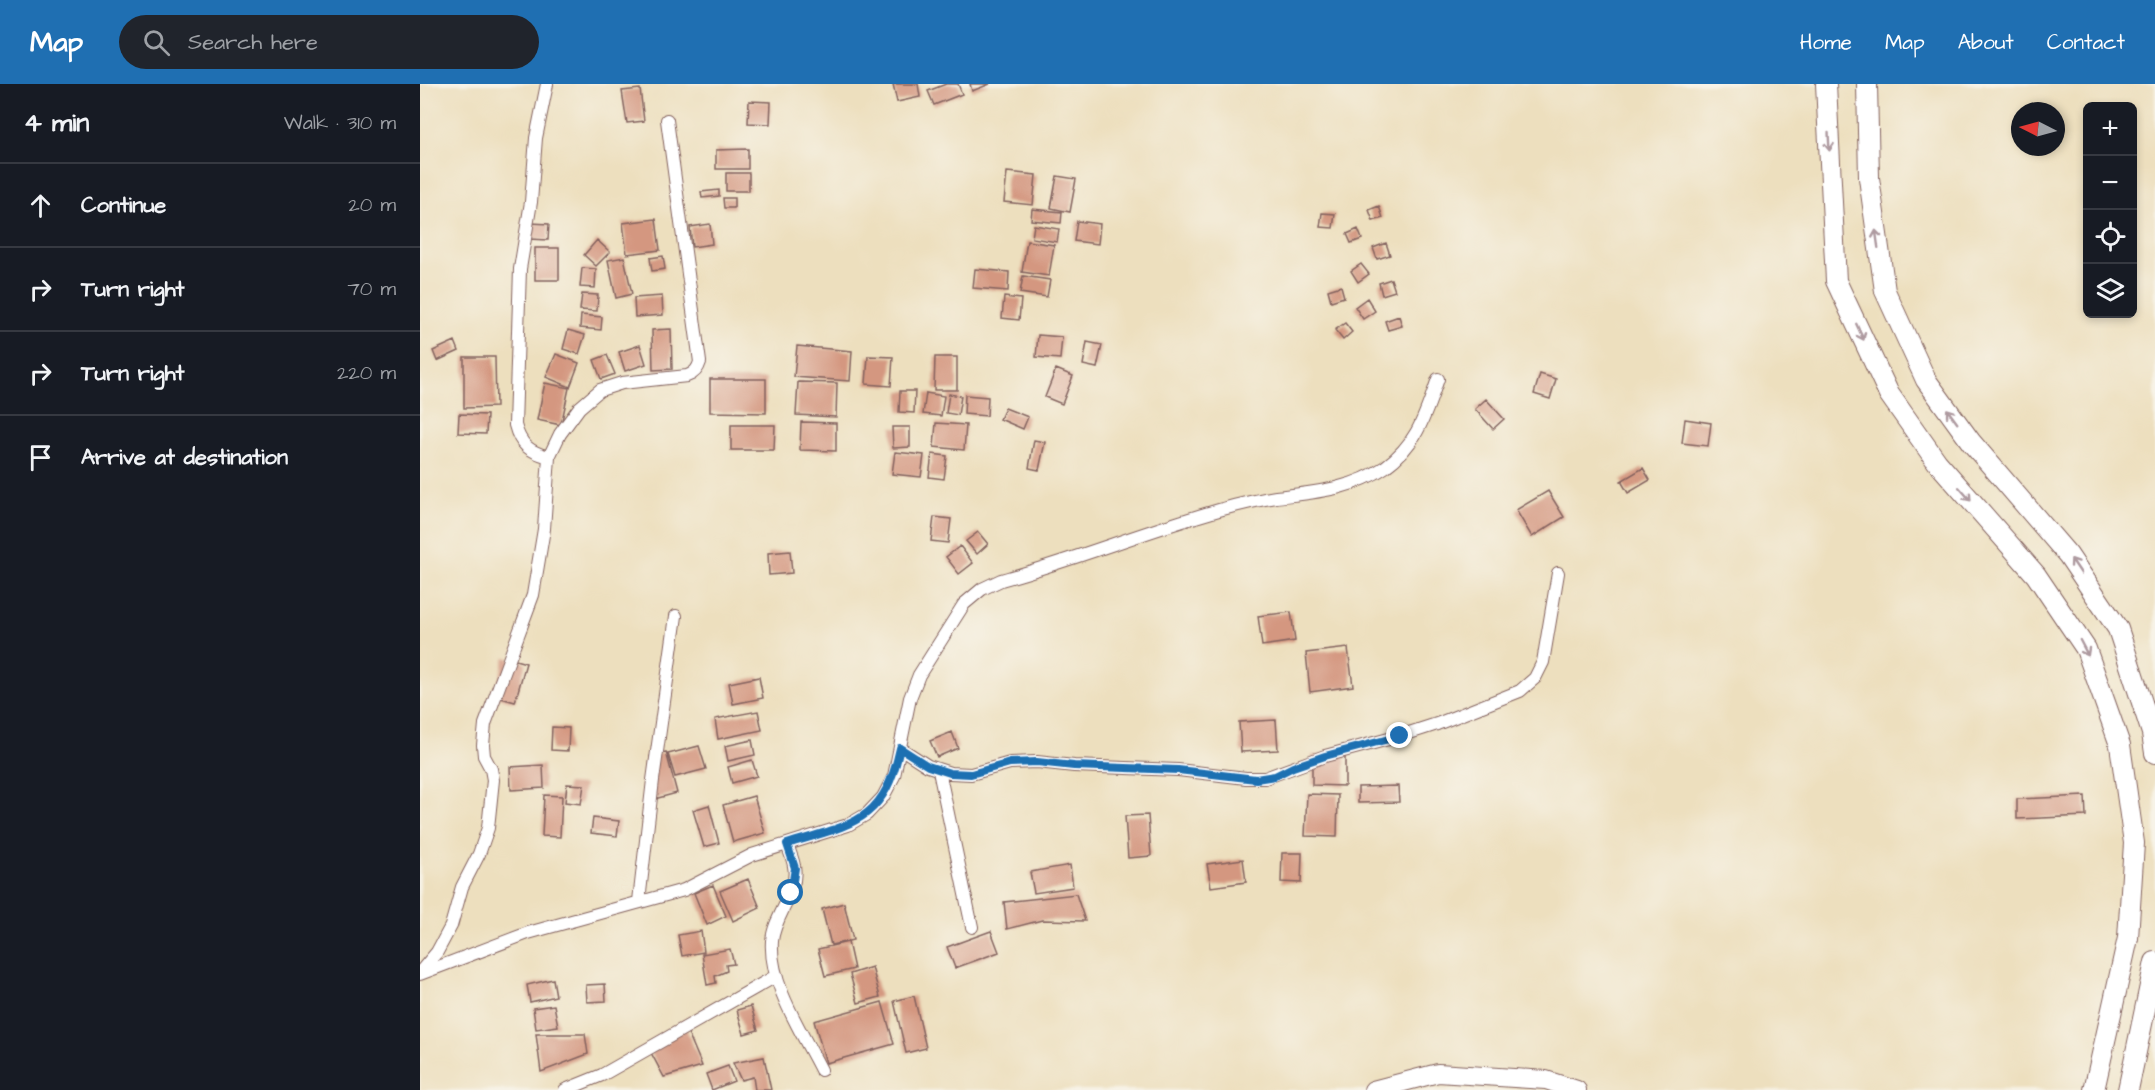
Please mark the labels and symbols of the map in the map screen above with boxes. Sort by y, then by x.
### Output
north arrow [2011,102,2065,156]
one-way arrow [1823,132,1834,152]
one-way arrow [1872,230,1883,250]
one-way arrow [1854,322,1866,340]
one-way arrow [1946,409,1958,425]
one-way arrow [1958,487,1972,502]
one-way arrow [2070,559,2082,575]
one-way arrow [2079,639,2090,657]
route end [1386,722,1412,748]
route start [777,879,803,905]

